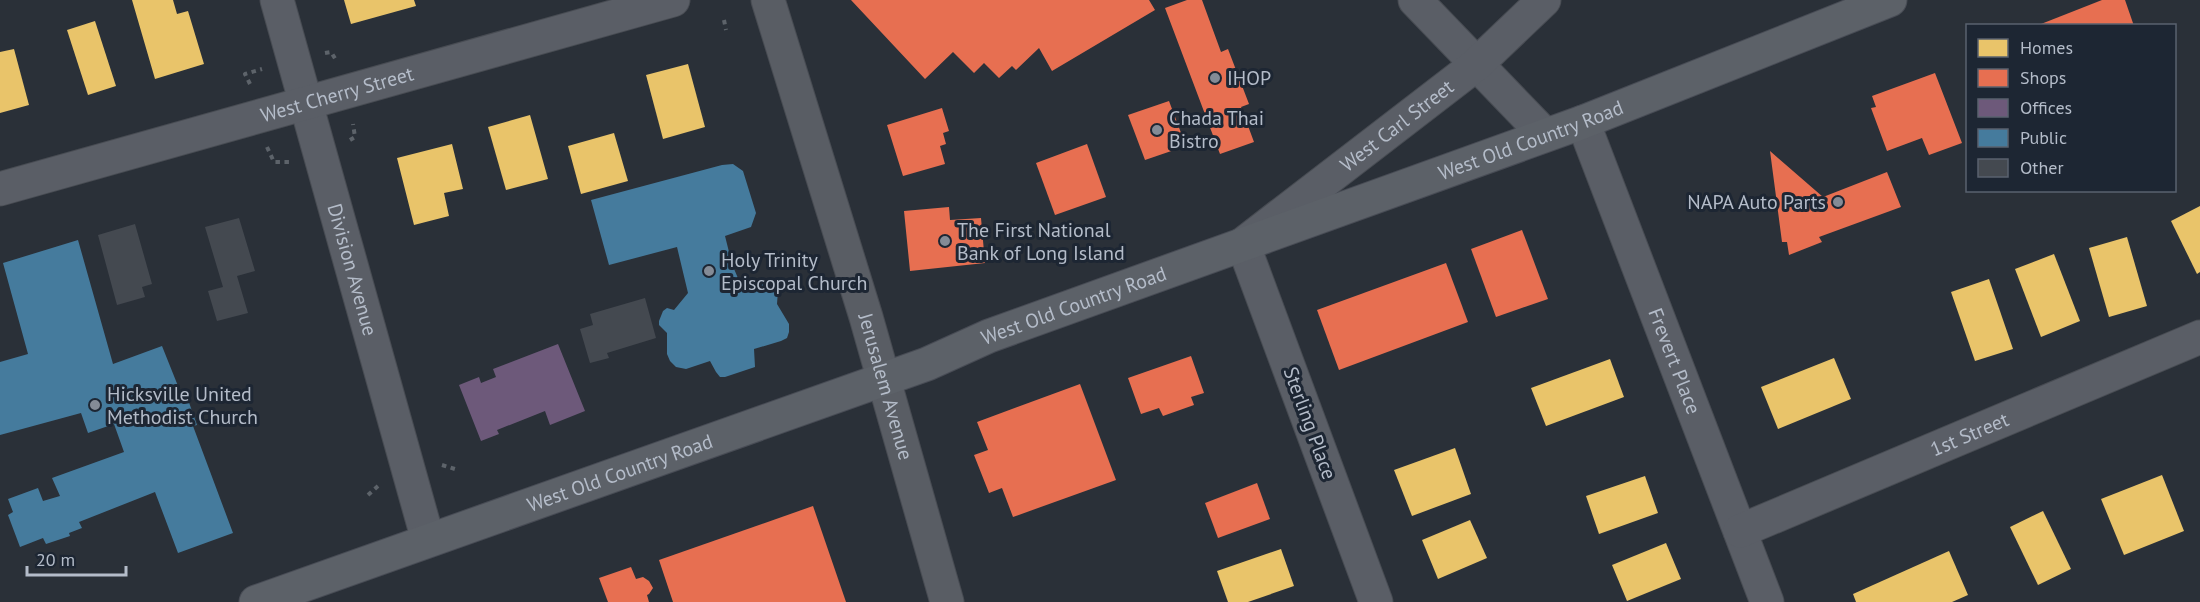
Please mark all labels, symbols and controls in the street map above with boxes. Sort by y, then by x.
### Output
legend [1966,24,2176,192]
text: Homes [2020,36,2073,59]
street label: West Cherry Street [258,60,417,128]
place label: IHOP [1227,65,1271,91]
text: Shops [2020,66,2066,89]
marker: IHOP [1208,71,1222,85]
street label: West Carl Street [1335,74,1459,178]
street label: West Old Country Road [1435,94,1627,186]
text: Offices [2020,96,2072,119]
place label: Chada Thai Bistro [1169,105,1264,154]
marker: Chada Thai Bistro [1150,123,1164,137]
text: Public [2020,126,2067,149]
text: Other [2020,156,2064,179]
place label: NAPA Auto Parts [1687,189,1826,215]
marker: NAPA Auto Parts [1831,195,1845,209]
street label: Division Avenue [322,201,383,339]
place label: The First National Bank of Long Island [957,217,1125,266]
marker: The First National Bank of Long Island [938,234,952,248]
place label: Holy Trinity Episcopal Church [721,247,867,296]
street label: West Old Country Road [977,260,1170,351]
marker: Holy Trinity Episcopal Church [702,264,716,278]
street label: Frevert Place [1643,304,1707,418]
street label: Jerusalem Avenue [852,309,919,463]
street label: Sterling Place [1278,363,1342,483]
place label: Hicksville United Methodist Church [107,381,258,430]
marker: Hicksville United Methodist Church [88,398,102,412]
street label: 1st Street [1926,406,2013,462]
street label: West Old Country Road [523,428,716,518]
scale bar [27,539,126,577]
text: 20 m [36,548,75,571]

